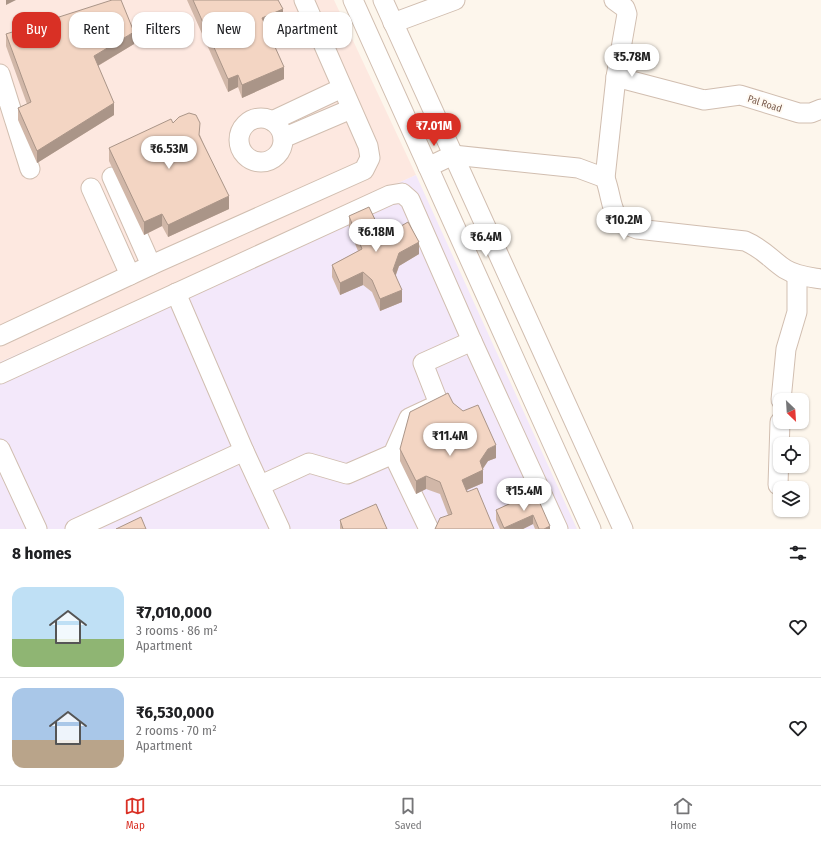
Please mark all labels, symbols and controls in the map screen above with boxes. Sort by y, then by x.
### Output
chip: Buy [12,12,61,48]
chip: Rent [69,12,124,48]
chip: Filters [132,12,194,48]
chip: New [202,12,255,48]
chip: Apartment [263,12,352,48]
pin: ₹5.78M [599,44,665,78]
text: ₹5.78M [613,49,651,64]
street label: Pal Road [746,93,783,115]
pin: ₹7.01M [401,113,467,147]
text: ₹7.01M [416,118,452,133]
pin: ₹6.53M [136,136,202,170]
text: ₹6.53M [150,141,188,156]
pin: ₹10.2M [591,207,657,241]
text: ₹10.2M [605,212,643,227]
pin: ₹6.18M [343,219,409,253]
text: ₹6.18M [358,224,394,239]
pin: ₹6.4M [458,224,514,258]
text: ₹6.4M [470,229,502,244]
north arrow [773,393,809,429]
map controls [773,393,809,517]
pin: ₹11.4M [417,423,483,457]
text: ₹11.4M [432,428,468,443]
button: locate [773,437,809,473]
pin: ₹15.4M [491,478,557,512]
button: layers [773,481,809,517]
text: ₹15.4M [506,483,542,498]
icon: filters [787,542,809,564]
text: 8 homes [12,543,72,564]
text: ₹7,010,000 [136,602,212,623]
icon: home [44,603,92,651]
icon: heart [787,616,809,638]
text: 3 rooms · 86 m² [136,623,218,638]
text: Apartment [136,638,192,653]
text: ₹6,530,000 [136,702,214,723]
icon: home [44,704,92,752]
icon: heart [787,717,809,739]
text: 2 rooms · 70 m² [136,723,217,738]
text: Apartment [136,738,192,753]
tab: Map [124,795,146,832]
tab: Saved [395,795,422,832]
tab: Home [670,795,697,832]

